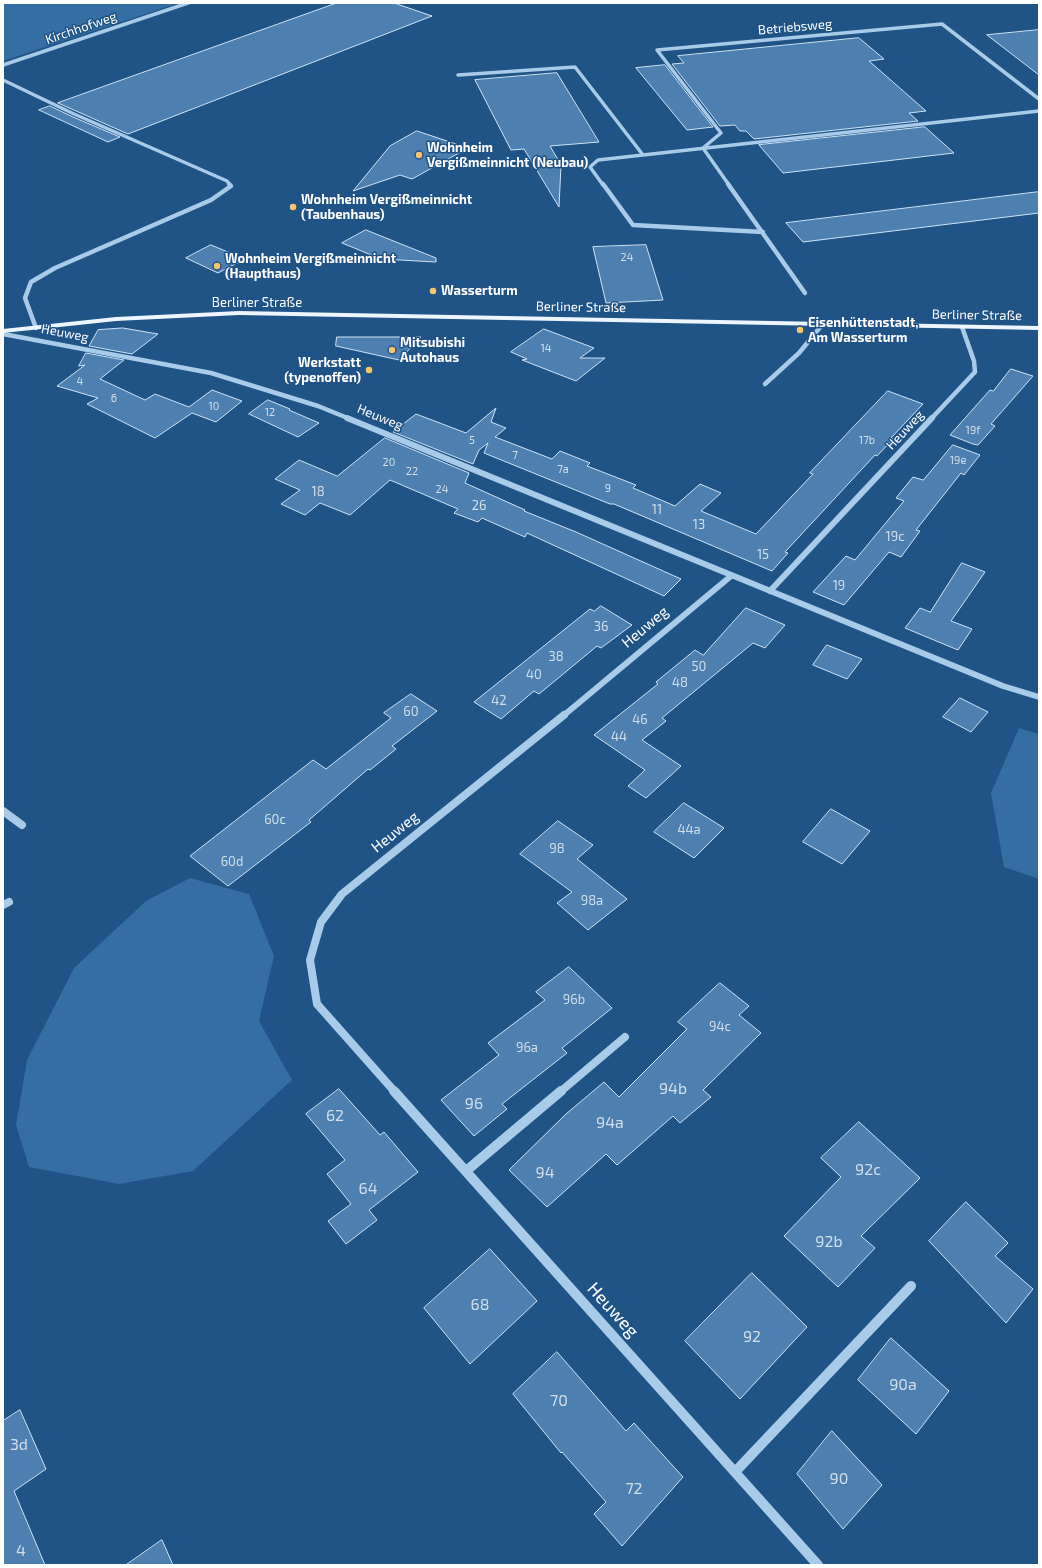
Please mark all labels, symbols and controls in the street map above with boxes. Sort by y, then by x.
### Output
street label: Kirchhofweg [43,8,119,48]
street label: Betriebsweg [757,16,833,38]
place label: Wohnheim Vergißmeinnicht (Neubau) [427,140,588,171]
marker: Wohnheim Vergißmeinnicht (Neubau) [414,150,424,160]
place label: Wohnheim Vergißmeinnicht (Taubenhaus) [301,192,472,223]
marker: Wohnheim Vergißmeinnicht (Taubenhaus) [288,202,298,212]
house number: 24 [621,250,633,264]
place label: Wohnheim Vergißmeinnicht (Haupthaus) [225,251,396,282]
marker: Wohnheim Vergißmeinnicht (Haupthaus) [212,261,222,271]
place label: Wasserturm [441,283,518,299]
marker: Wasserturm [428,286,438,296]
street label: Berliner Straße [212,295,302,311]
street label: Berliner Straße [536,298,626,316]
street label: Berliner Straße [932,306,1022,324]
place label: Eisenhüttenstadt, Am Wasserturm [808,315,918,346]
street label: Heuweg [40,321,90,345]
marker: Eisenhüttenstadt, Am Wasserturm [795,325,805,335]
place label: Mitsubishi Autohaus [400,335,465,366]
house number: 14 [540,341,552,355]
marker: Mitsubishi Autohaus [387,345,397,355]
place label: Werkstatt (typenoffen) [284,355,361,386]
marker: Werkstatt (typenoffen) [364,365,374,375]
house number: 4 [77,374,83,388]
house number: 6 [111,391,117,405]
house number: 10 [208,399,220,413]
street label: Heuweg [355,401,405,433]
house number: 12 [265,405,275,419]
street label: Heuweg [883,407,927,453]
house number: 19f [966,423,980,437]
house number: 5 [469,433,475,447]
house number: 17b [859,433,875,447]
house number: 7 [512,448,518,462]
house number: 19e [950,453,966,467]
house number: 20 [383,455,395,469]
house number: 7a [557,462,569,476]
house number: 22 [406,464,418,478]
house number: 9 [605,481,611,495]
house number: 24 [436,482,448,496]
house number: 18 [311,484,325,500]
house number: 26 [472,498,486,514]
house number: 11 [652,502,662,518]
house number: 13 [693,517,705,533]
house number: 19c [886,529,904,545]
house number: 15 [757,547,769,563]
house number: 19 [833,578,845,594]
street label: Heuweg [618,602,672,652]
house number: 36 [594,619,608,635]
house number: 38 [548,649,564,665]
house number: 50 [692,659,706,675]
house number: 40 [526,667,542,683]
house number: 48 [672,675,688,691]
house number: 42 [491,693,507,709]
house number: 60 [403,704,419,720]
house number: 46 [632,712,648,728]
house number: 44 [611,729,627,745]
street label: Heuweg [368,808,422,856]
house number: 60c [264,812,286,828]
house number: 44a [677,822,701,838]
house number: 98 [549,841,565,857]
house number: 60d [221,854,243,870]
house number: 98a [581,893,603,909]
house number: 96b [563,992,585,1008]
house number: 94c [709,1019,731,1035]
house number: 96a [516,1040,538,1056]
house number: 94b [659,1079,687,1099]
house number: 96 [465,1094,483,1114]
house number: 62 [326,1106,344,1126]
house number: 94a [596,1113,624,1133]
house number: 92c [855,1160,881,1180]
house number: 94 [536,1163,554,1183]
house number: 64 [359,1179,377,1199]
house number: 92b [815,1232,843,1252]
street label: Heuweg [583,1278,643,1342]
house number: 68 [471,1295,489,1315]
house number: 92 [743,1327,761,1347]
house number: 90a [889,1375,917,1395]
house number: 70 [550,1391,568,1411]
house number: 3d [10,1435,28,1455]
house number: 90 [830,1469,848,1489]
house number: 72 [625,1479,643,1499]
house number: 4 [16,1541,26,1561]

